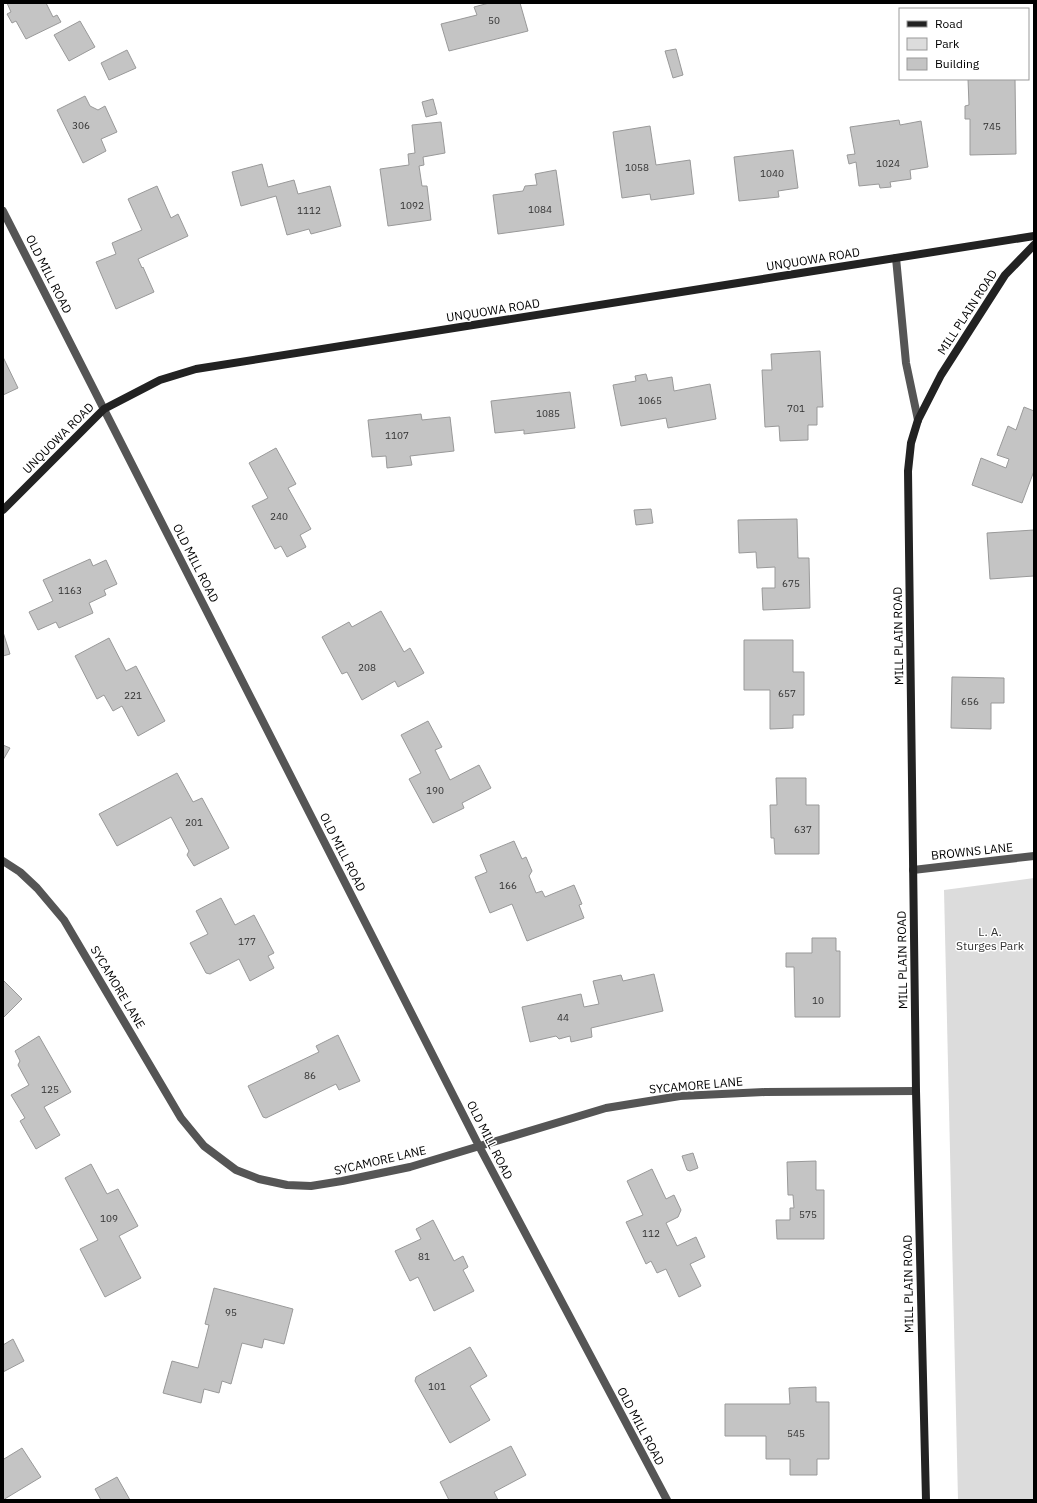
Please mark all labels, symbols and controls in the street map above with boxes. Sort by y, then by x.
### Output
legend [899,8,1029,80]
house number: 50 [488,14,500,27]
text: Road [935,16,963,31]
text: Park [935,36,960,51]
text: Building [935,56,980,71]
house number: 306 [72,119,90,132]
house number: 745 [983,120,1001,133]
house number: 1024 [876,157,900,170]
house number: 1058 [625,161,649,174]
house number: 1040 [760,167,784,180]
house number: 1092 [400,199,424,212]
house number: 1084 [528,203,552,216]
house number: 1112 [297,204,321,217]
street label: OLD MILL ROAD [23,232,75,316]
street label: UNQUOWA ROAD [765,244,861,274]
street label: MILL PLAIN ROAD [934,267,1000,357]
street label: UNQUOWA ROAD [445,295,541,325]
house number: 1065 [638,394,662,407]
street label: UNQUOWA ROAD [19,399,97,477]
house number: 701 [787,402,805,415]
house number: 1085 [536,407,560,420]
house number: 1107 [385,429,409,442]
house number: 240 [270,510,288,523]
street label: OLD MILL ROAD [170,521,222,605]
house number: 675 [782,577,800,590]
house number: 1163 [58,584,82,597]
street label: MILL PLAIN ROAD [890,587,906,685]
house number: 208 [358,661,376,674]
house number: 657 [778,687,796,700]
house number: 221 [124,689,142,702]
house number: 656 [961,695,979,708]
house number: 190 [426,784,444,797]
street label: OLD MILL ROAD [317,810,369,894]
house number: 201 [185,816,203,829]
house number: 637 [794,823,812,836]
street label: BROWNS LANE [930,839,1014,863]
house number: 166 [499,879,517,892]
street label: MILL PLAIN ROAD [894,911,910,1009]
park label: L. A. Sturges Park [956,924,1025,953]
house number: 177 [238,935,256,948]
street label: SYCAMORE LANE [87,943,149,1031]
house number: 10 [812,994,824,1007]
house number: 44 [557,1011,569,1024]
house number: 86 [304,1069,316,1082]
street label: SYCAMORE LANE [649,1073,743,1097]
house number: 125 [41,1083,59,1096]
street label: OLD MILL ROAD [464,1098,516,1182]
street label: SYCAMORE LANE [333,1142,427,1178]
house number: 575 [799,1208,817,1221]
house number: 109 [100,1212,118,1225]
house number: 112 [642,1227,660,1240]
street label: MILL PLAIN ROAD [900,1235,916,1333]
house number: 81 [418,1250,430,1263]
house number: 95 [225,1306,237,1319]
house number: 101 [428,1380,446,1393]
street label: OLD MILL ROAD [614,1384,668,1468]
house number: 545 [787,1427,805,1440]

